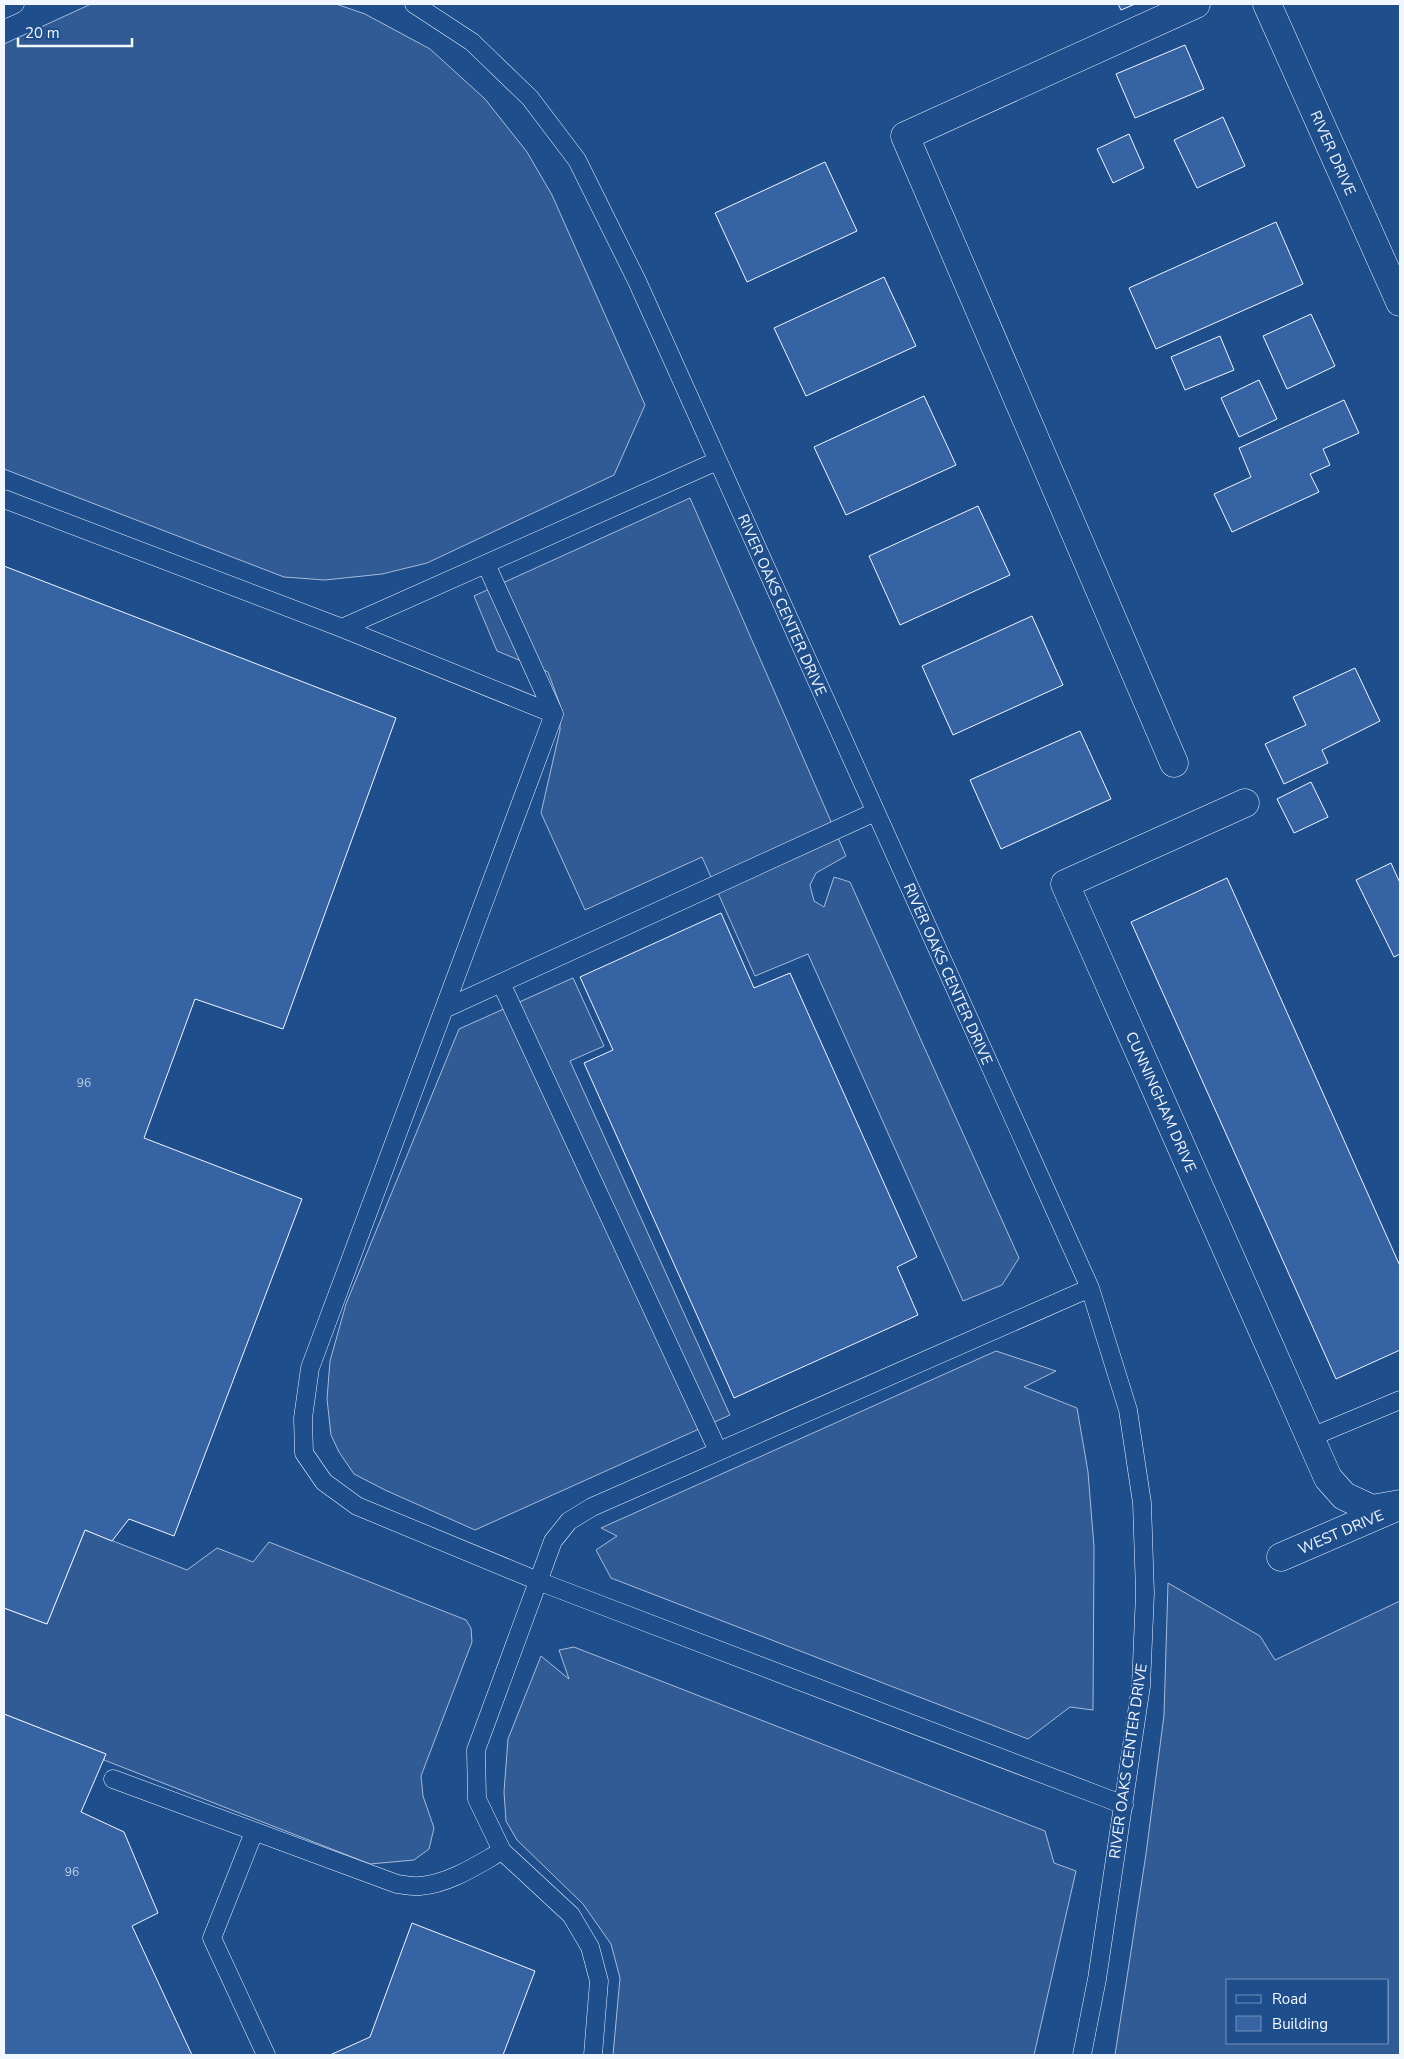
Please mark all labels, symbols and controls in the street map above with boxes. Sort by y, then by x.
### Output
scale bar [18,15,131,47]
text: 20 m [25,23,60,43]
street label: RIVER DRIVE [1305,107,1361,199]
street label: RIVER OAKS CENTER DRIVE [733,511,831,699]
street label: RIVER OAKS CENTER DRIVE [899,880,997,1068]
street label: CUNNINGHAM DRIVE [1121,1028,1201,1176]
house number: 96 [77,1075,91,1091]
street label: WEST DRIVE [1295,1505,1387,1559]
street label: RIVER OAKS CENTER DRIVE [1104,1662,1152,1860]
house number: 96 [65,1864,79,1880]
legend [1226,1979,1389,2044]
text: Road [1272,1989,1307,2009]
text: Building [1272,2014,1328,2034]

